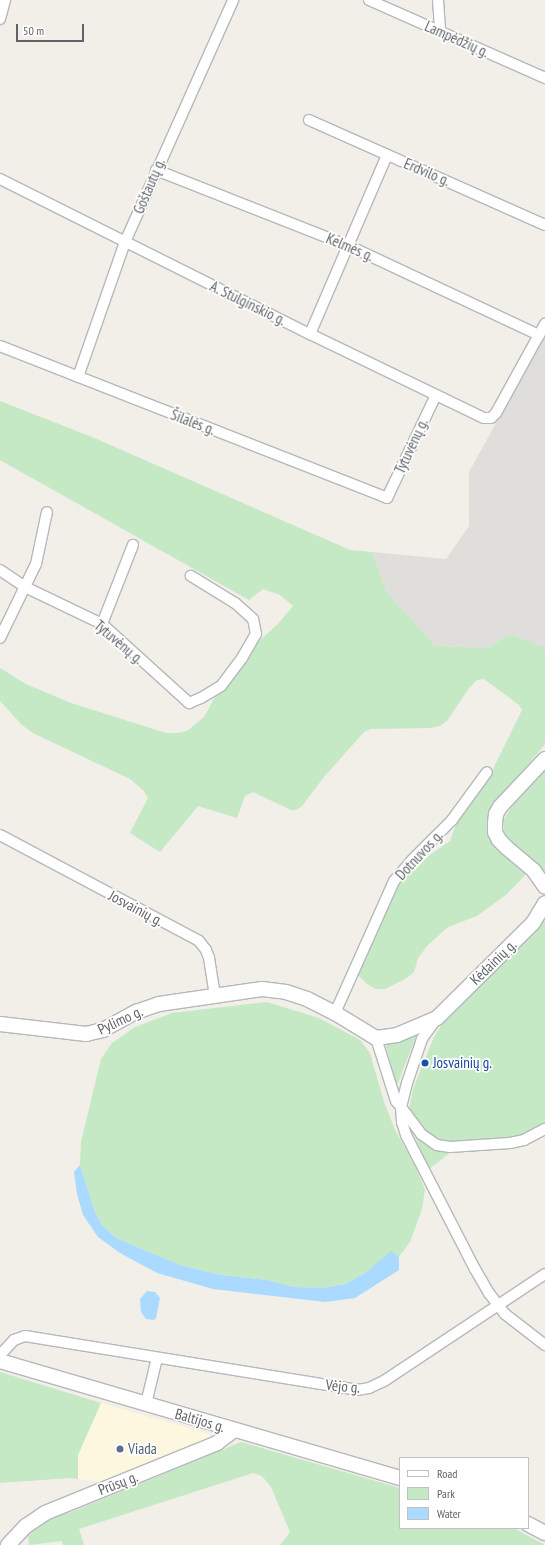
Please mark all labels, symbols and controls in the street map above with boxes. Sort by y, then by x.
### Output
scale bar [18,16,86,42]
street label: Lampėdžių g. [422,17,492,61]
text: 50 m [23,23,44,38]
street label: Erdvilo g. [401,154,453,190]
street label: Goštautų g. [129,156,169,216]
street label: Kelmės g. [324,229,376,265]
street label: A. Stulginskio g. [207,277,289,329]
street label: Šilalės g. [168,405,218,439]
street label: Tytuvėnų g. [390,416,432,476]
street label: Tytuvėnų g. [91,616,147,668]
street label: Dotnuvos g. [392,826,446,884]
street label: Josvainių g. [106,886,166,930]
street label: Kėdainių g. [466,936,520,988]
street label: Pylimo g. [95,1002,145,1038]
place label: Josvainių g. [433,1054,492,1072]
marker: Josvainių g. [420,1058,430,1068]
street label: Vėjo g. [325,1376,361,1396]
street label: Baltijos g. [173,1404,227,1436]
place label: Viada [128,1440,157,1458]
marker: Viada [115,1444,125,1454]
legend [399,1457,529,1529]
text: Road [437,1466,457,1481]
street label: Prūsų g. [96,1467,140,1499]
text: Park [437,1486,455,1501]
text: Water [437,1506,461,1521]

